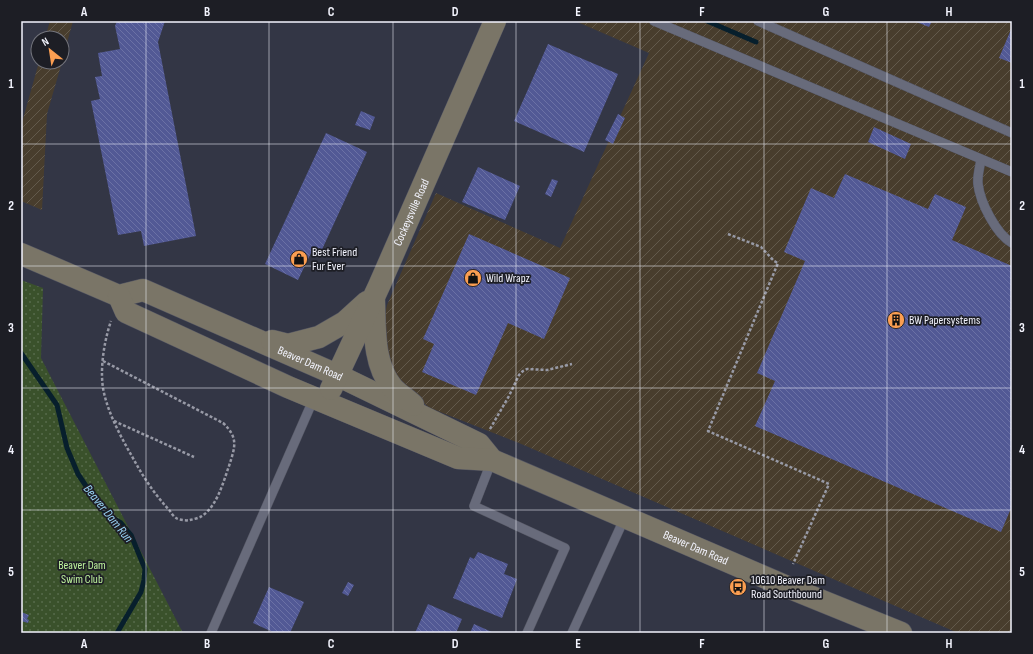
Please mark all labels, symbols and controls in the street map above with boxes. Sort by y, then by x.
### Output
text: A [80,4,88,20]
text: B [204,4,210,20]
text: C [328,4,335,20]
text: D [452,4,459,20]
text: E [575,4,581,20]
text: F [699,4,705,20]
text: G [823,4,830,20]
text: H [946,4,953,20]
north arrow [30,30,70,70]
text: N [39,35,51,49]
text: 1 [8,76,14,92]
text: 1 [1019,76,1025,92]
street label: Cockeysville Road [390,177,433,248]
text: 2 [8,198,14,214]
text: 2 [1019,198,1025,214]
place label: Best Friend Fur Ever [312,245,357,274]
shop icon: Best Friend Fur Ever [289,249,309,269]
shop icon: Wild Wrapz [463,268,483,288]
place label: Wild Wrapz [486,271,531,286]
building icon: BW Papersystems [886,310,906,330]
place label: BW Papersystems [909,313,980,328]
text: 3 [8,320,14,336]
text: 3 [1019,320,1025,336]
street label: Beaver Dam Road [275,343,345,385]
text: 4 [8,442,14,458]
text: 4 [1019,442,1025,458]
water label: Beaver Dam Run [80,481,137,546]
street label: Beaver Dam Road [661,527,730,569]
park label: Beaver Dam Swim Club [58,558,106,587]
text: 5 [8,564,14,580]
text: 5 [1019,564,1025,580]
place label: 10610 Beaver Dam Road Southbound [751,573,825,602]
bus stop icon: 10610 Beaver Dam Road Southbound [728,577,748,597]
text: A [80,636,88,652]
text: B [204,636,210,652]
text: C [328,636,335,652]
text: D [452,636,459,652]
text: E [575,636,581,652]
text: F [699,636,705,652]
text: G [823,636,830,652]
text: H [946,636,953,652]

